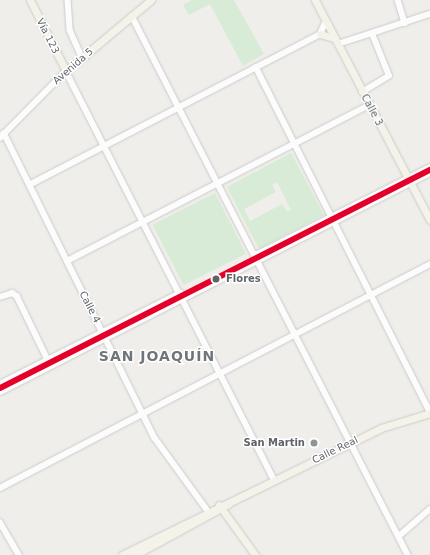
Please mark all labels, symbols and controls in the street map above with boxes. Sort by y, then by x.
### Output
street label: Vía 123 [34,16,62,56]
street label: Avenida 5 [50,45,96,87]
street label: Calle 3 [359,92,385,128]
marker: Flores [209,272,223,286]
place label: Flores [226,273,261,285]
street label: Calle 4 [77,289,103,325]
district label: SAN JOAQUÍN [99,348,215,364]
street label: Calle Real [310,434,360,466]
place label: San Martin [243,437,305,449]
marker: San Martin [308,437,320,449]

